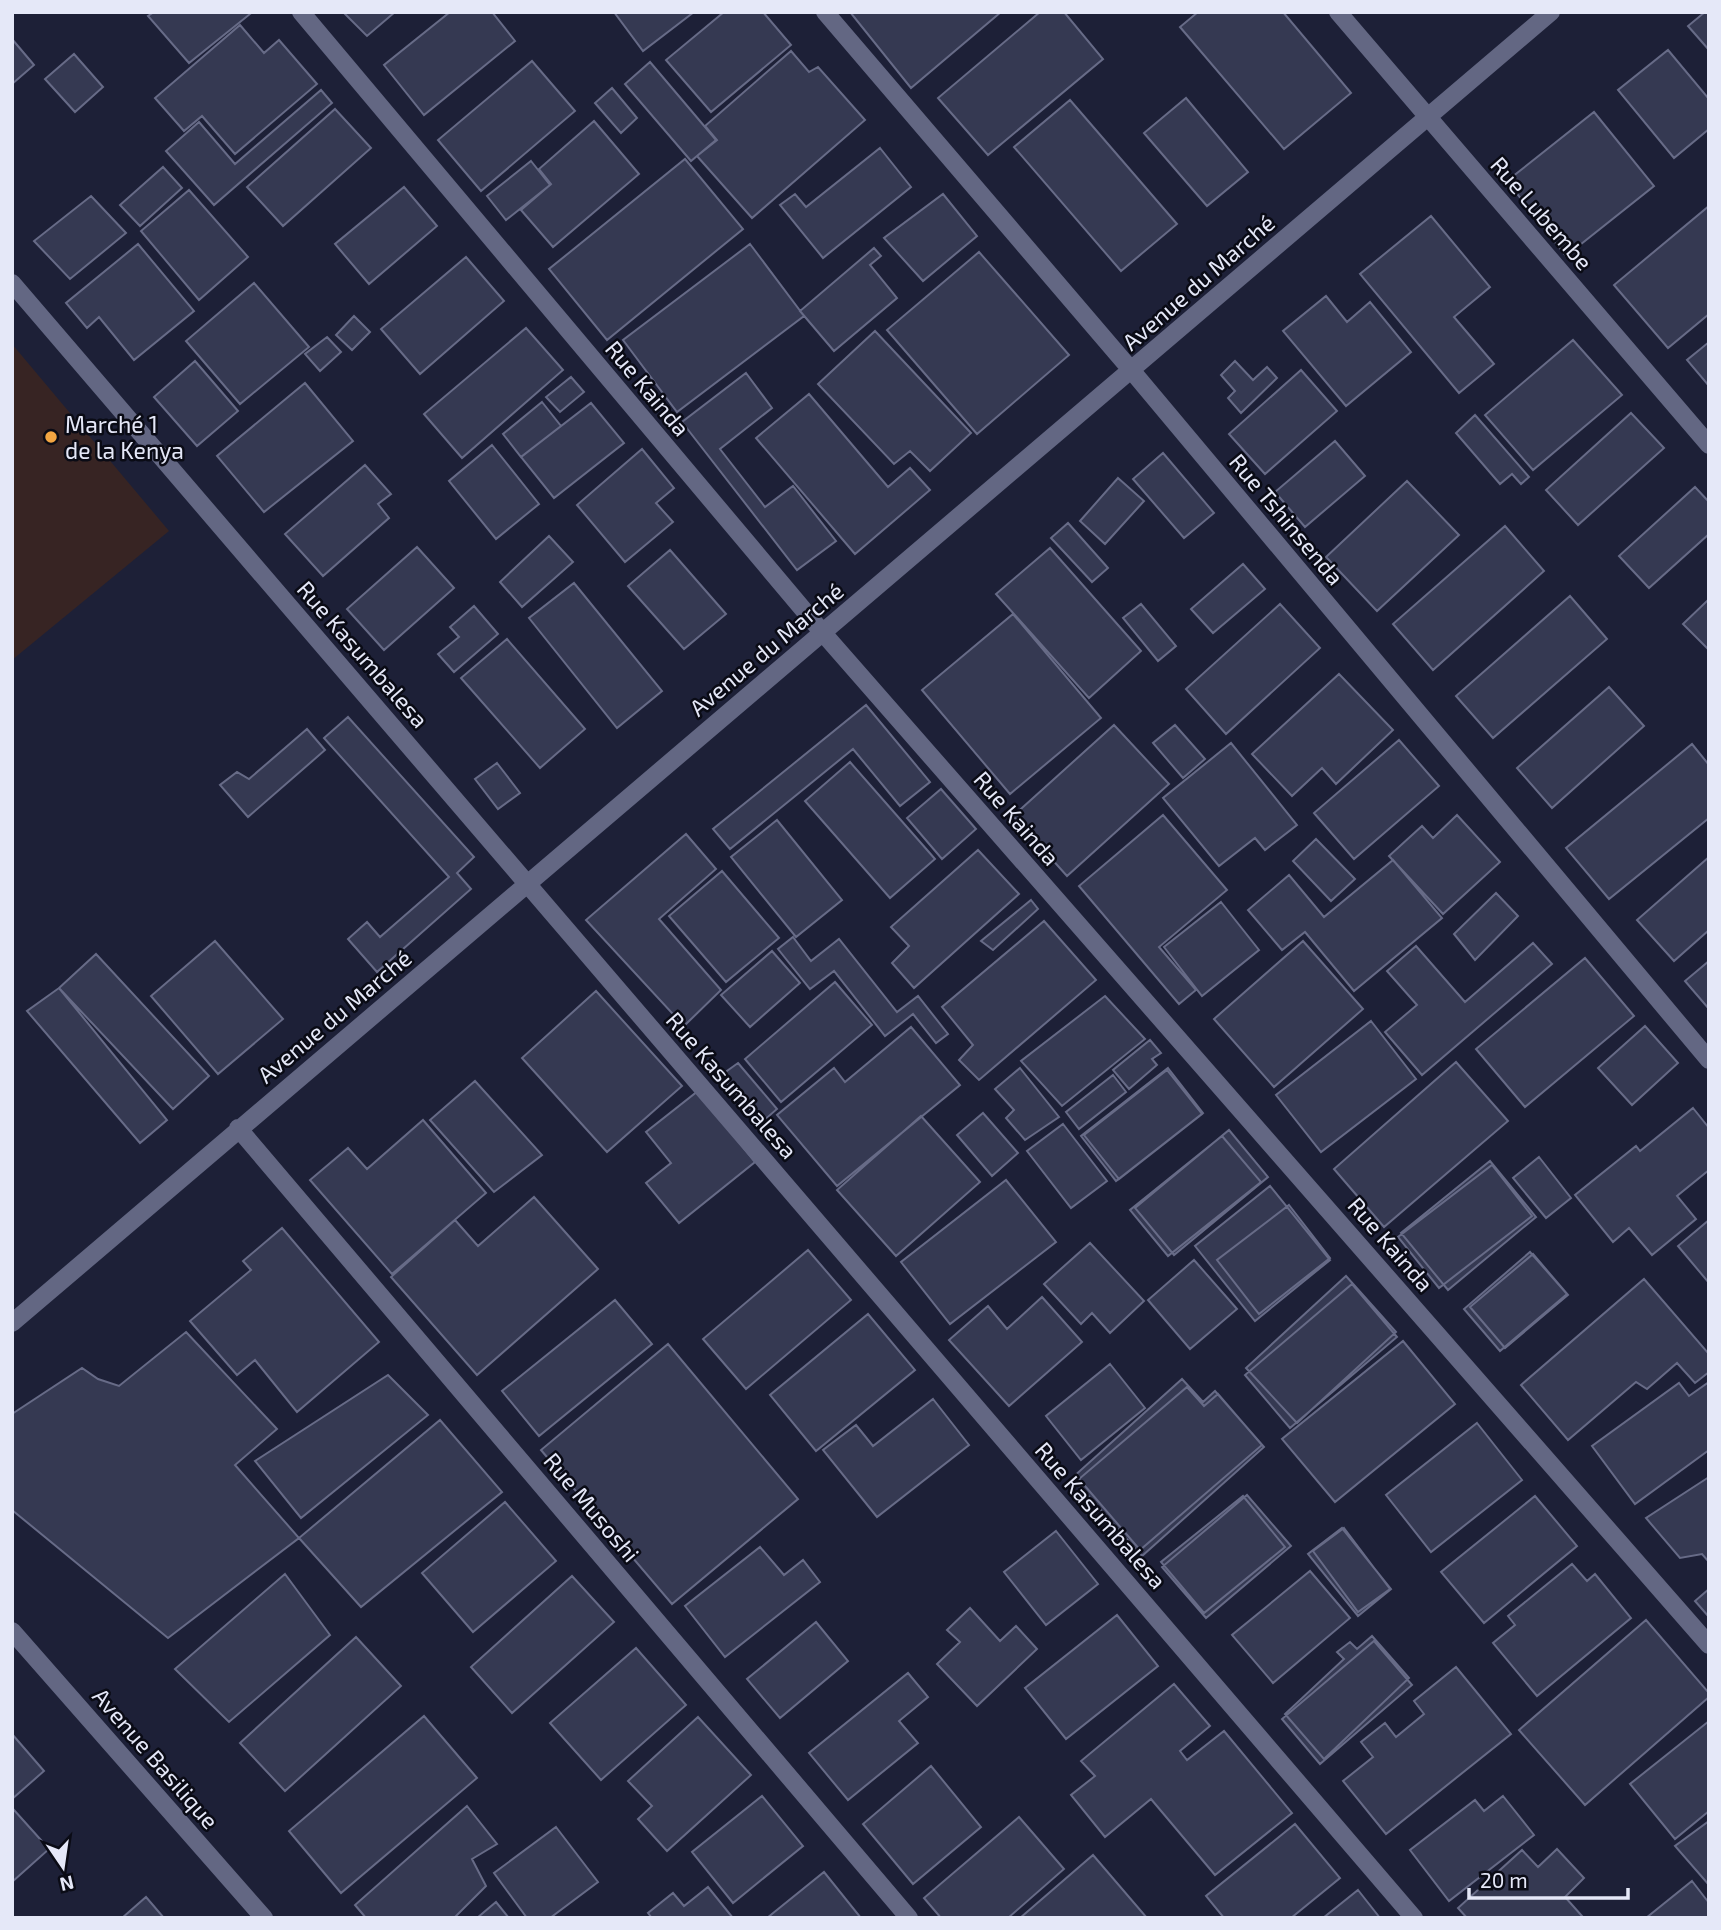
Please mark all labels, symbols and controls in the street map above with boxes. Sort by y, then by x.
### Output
street label: Rue Lubembe [1485,151,1599,275]
street label: Avenue du Marché [1116,208,1280,356]
street label: Rue Kainda [600,335,696,441]
place label: Marché 1 de la Kenya [65,410,184,464]
marker: Marché 1 de la Kenya [43,429,59,445]
street label: Rue Tshinsenda [1224,448,1350,590]
street label: Rue Kasumbalesa [292,575,434,733]
street label: Avenue du Marché [683,576,849,722]
street label: Rue Kainda [968,765,1066,871]
street label: Avenue du Marché [251,943,417,1089]
street label: Rue Kasumbalesa [661,1006,803,1164]
street label: Rue Kainda [1342,1191,1440,1297]
street label: Rue Kasumbalesa [1030,1436,1172,1594]
street label: Rue Musoshi [538,1447,646,1567]
street label: Avenue Basilique [87,1682,225,1834]
north arrow [28,1832,98,1902]
scale bar [1469,1856,1628,1900]
text: 20 m [1480,1867,1528,1892]
text: N [58,1871,76,1897]

